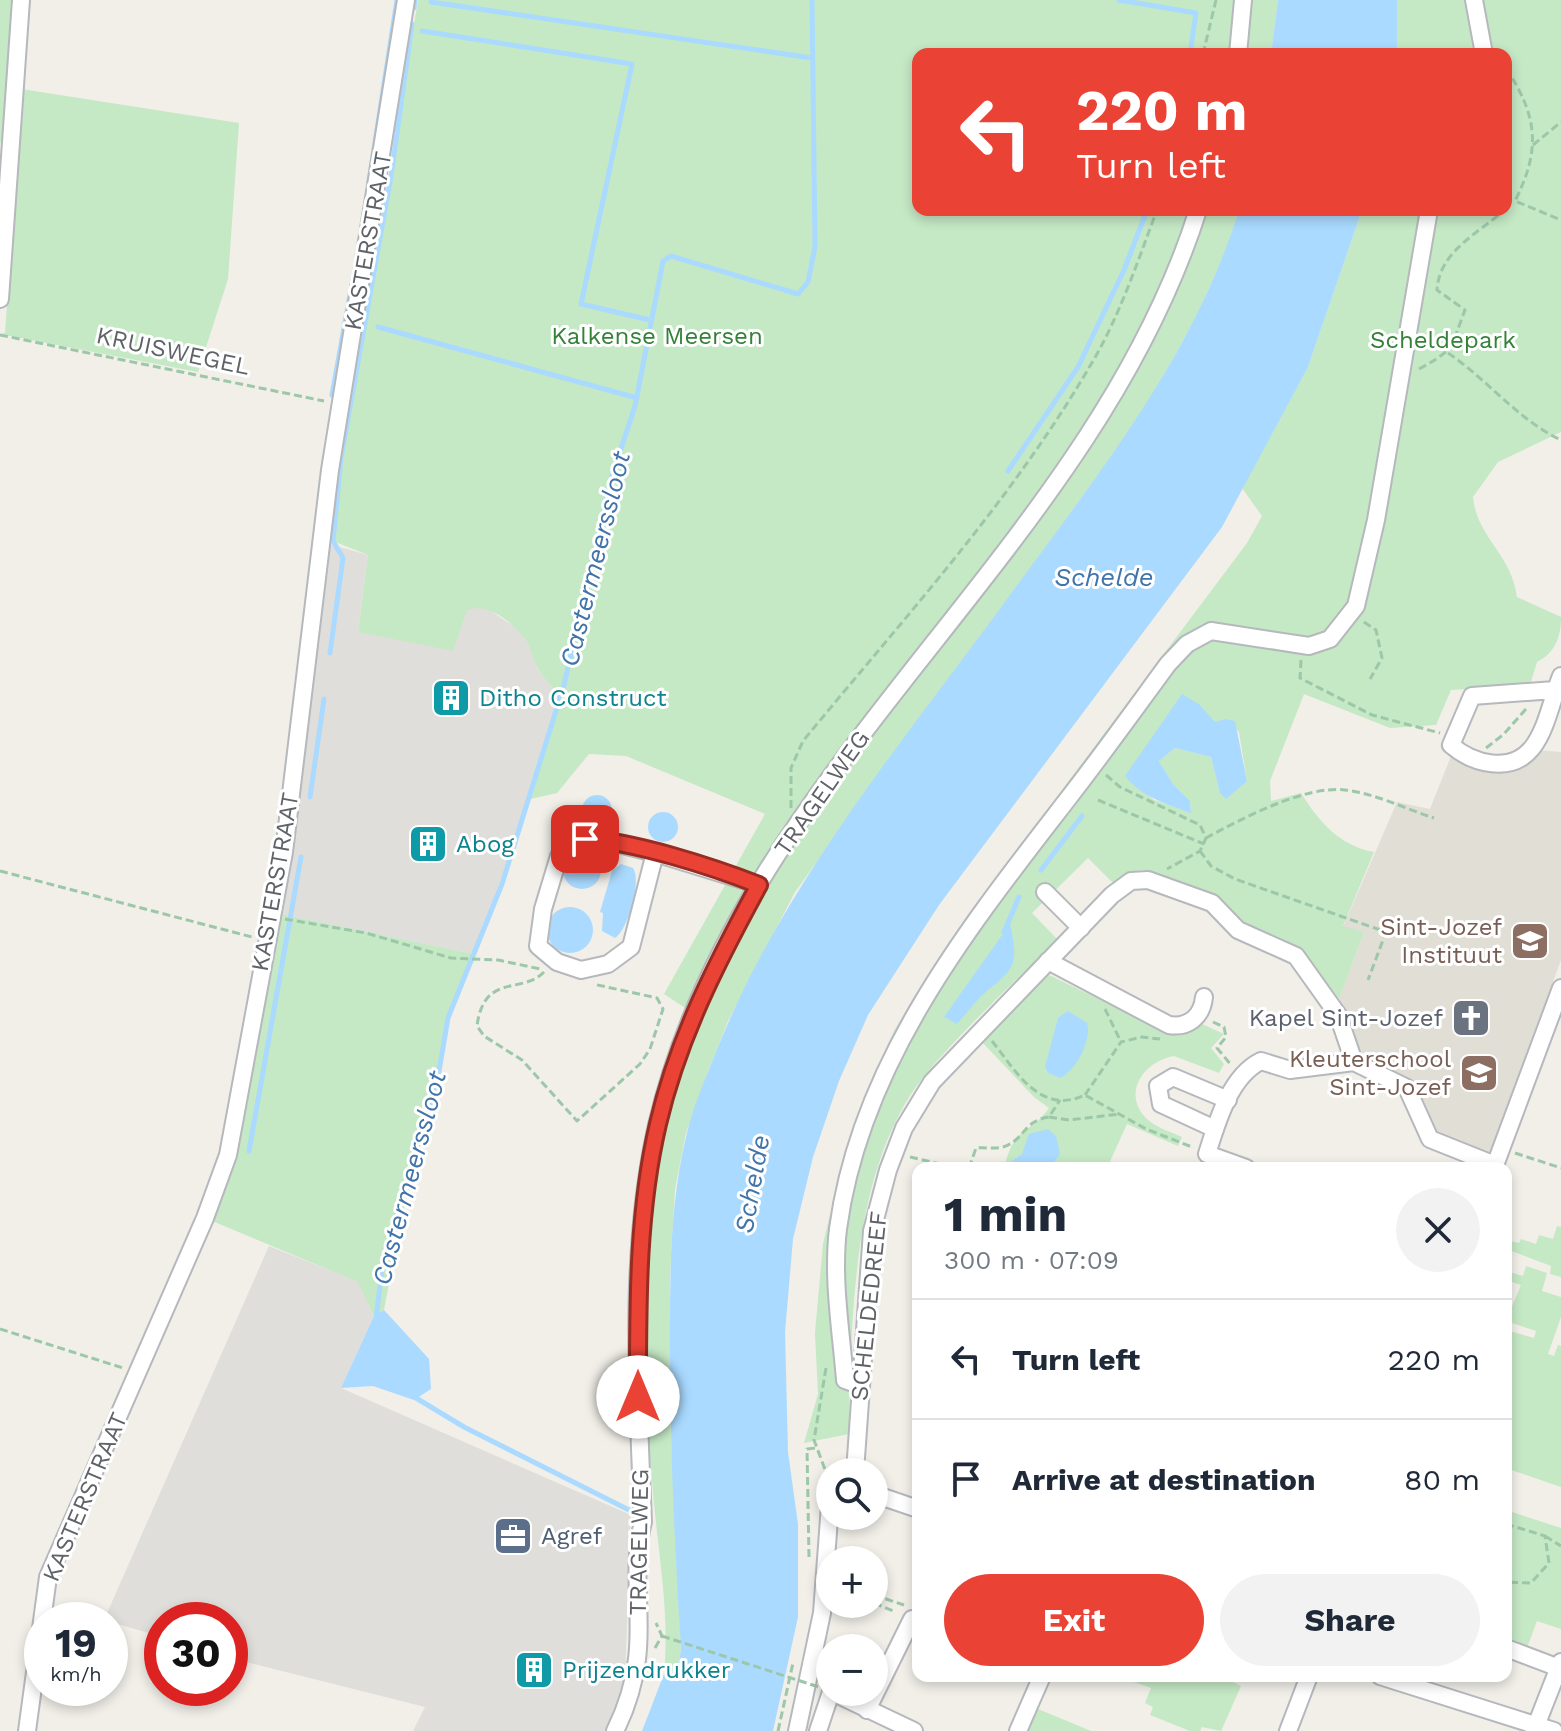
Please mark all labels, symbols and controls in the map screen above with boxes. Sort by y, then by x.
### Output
text: 220 m [1076,78,1248,144]
icon: left [944,80,1048,184]
text: Turn left [1076,145,1226,187]
street label: KASTERSTRAAT [339,149,397,333]
street label: KRUISWEGEL [94,321,252,381]
park label: Kalkense Meersen [551,322,763,350]
park label: Scheldepark [1370,326,1516,354]
water label: Castermeerssloot [554,448,636,670]
water label: Schelde [1054,562,1154,592]
building icon: Ditho Construct [430,677,472,719]
place label: Ditho Construct [479,684,667,712]
street label: TRAGELWEG [768,725,876,861]
street label: KASTERSTRAAT [246,790,304,974]
pin [551,805,619,873]
icon: arrive [563,817,607,861]
building icon: Abog [407,823,449,865]
place label: Abog [456,830,514,858]
place label: Sint-Jozef Instituut [1380,913,1503,969]
school or university icon: Sint-Jozef Instituut [1509,920,1551,962]
church icon: Kapel Sint-Jozef [1450,997,1492,1039]
place label: Kapel Sint-Jozef [1249,1004,1444,1032]
place label: Kleuterschool Sint-Jozef [1289,1045,1452,1101]
school or university icon: Kleuterschool Sint-Jozef [1458,1052,1500,1094]
water label: Castermeerssloot [366,1067,452,1288]
water label: Schelde [729,1132,775,1236]
text: 1 min [944,1186,1067,1243]
button: close [1396,1188,1480,1272]
street label: SCHELDEDREEF [845,1210,893,1402]
text: 300 m · 07:09 [944,1245,1119,1275]
icon: left [944,1337,988,1381]
text: Turn left [1012,1342,1140,1377]
text: 220 m [1388,1342,1480,1377]
position arrow [596,1355,680,1439]
street label: KASTERSTRAAT [37,1408,133,1586]
icon: arrive [944,1457,988,1501]
map controls [816,1458,888,1706]
button: search [816,1458,888,1530]
text: Arrive at destination [1012,1462,1316,1497]
text: 80 m [1404,1462,1480,1497]
street label: TRAGELWEG [624,1468,654,1616]
office icon: Agref [492,1515,534,1557]
place label: Agref [541,1522,603,1550]
button: + [816,1546,888,1618]
button: Exit [944,1574,1204,1666]
button: Share [1220,1574,1480,1666]
speed limit sign: 30 [144,1602,248,1706]
text: 19 [55,1620,97,1667]
button: − [816,1634,888,1706]
building icon: Prijzendrukker [513,1649,555,1691]
place label: Prijzendrukker [562,1656,731,1684]
text: km/h [50,1662,102,1686]

